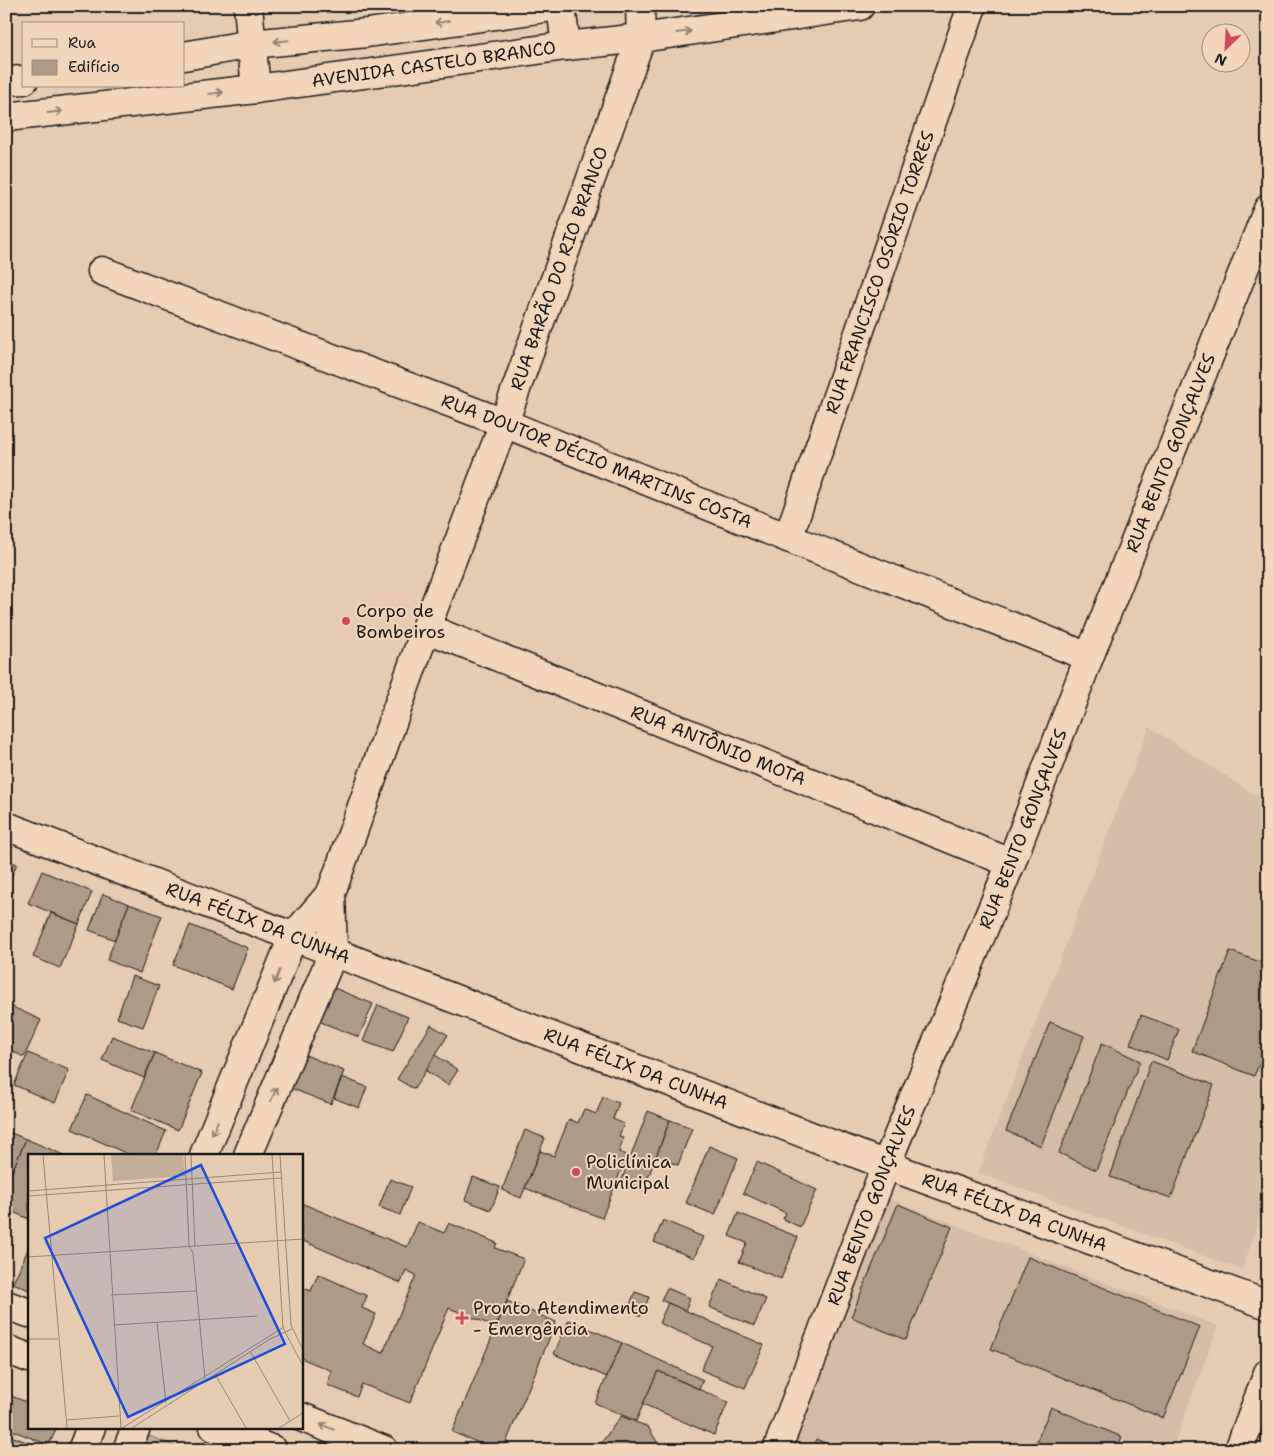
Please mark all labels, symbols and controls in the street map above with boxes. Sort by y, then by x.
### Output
one-way arrow [435,18,451,28]
legend [22,22,185,88]
north arrow [1202,22,1252,72]
one-way arrow [676,27,692,37]
text: Rua [68,33,97,53]
street label: AVENIDA CASTELO BRANCO [310,36,558,93]
one-way arrow [273,37,289,46]
text: N [1212,49,1229,70]
text: Edifício [68,57,120,77]
one-way arrow [208,88,224,98]
one-way arrow [46,107,62,117]
street label: RUA FRANCISCO OSÓRIO TORRES [820,128,940,417]
street label: RUA BARÃO DO RIO BRANCO [505,143,613,394]
street label: RUA BENTO GONÇALVES [1120,350,1221,556]
street label: RUA DOUTOR DÉCIO MARTINS COSTA [438,388,756,534]
place label: Corpo de Bombeiros [356,599,445,644]
marker: Corpo de Bombeiros [340,615,352,627]
street label: RUA ANTÔNIO MOTA [627,700,809,791]
street label: RUA BENTO GONÇALVES [973,726,1073,933]
street label: RUA FÉLIX DA CUNHA [162,877,353,969]
one-way arrow [271,969,281,984]
street label: RUA FÉLIX DA CUNHA [540,1022,731,1115]
one-way arrow [269,1087,279,1102]
street label: RUA BENTO GONÇALVES [821,1102,921,1309]
one-way arrow [210,1119,219,1135]
place label: Policlínica Municipal [586,1150,671,1195]
inset map [28,1154,302,1428]
marker: Policlínica Municipal [570,1166,582,1178]
street label: RUA FÉLIX DA CUNHA [919,1167,1110,1257]
place label: Pronto Atendimento - Emergência [473,1296,649,1341]
marker: Pronto Atendimento - Emergência [455,1311,469,1325]
one-way arrow [319,1422,335,1431]

